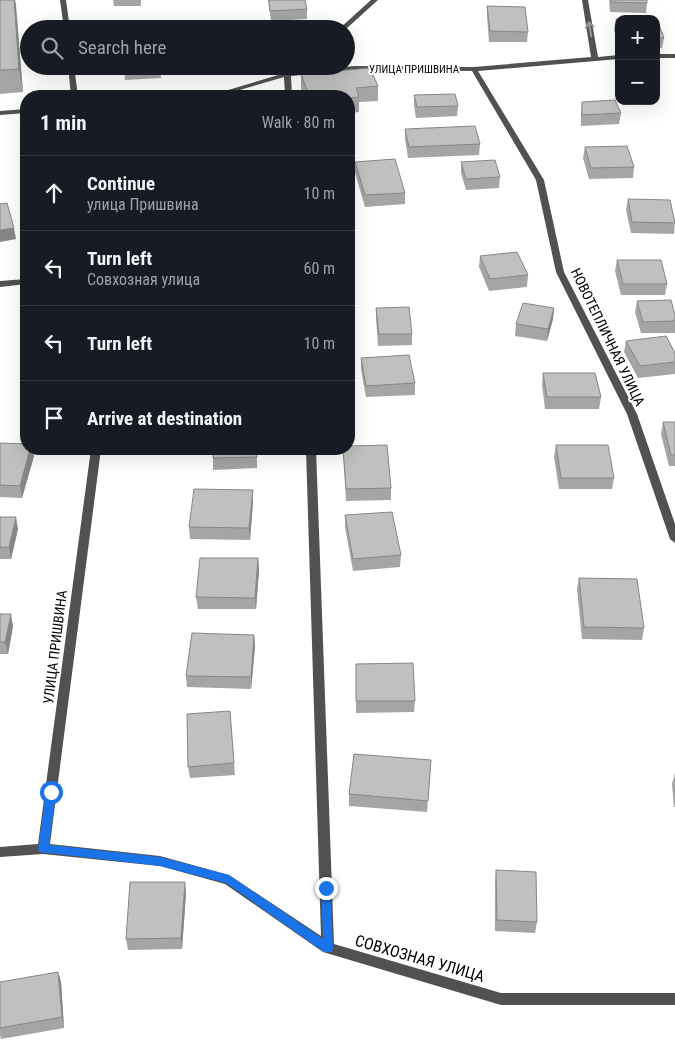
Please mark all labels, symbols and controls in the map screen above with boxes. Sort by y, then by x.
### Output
map controls [615,15,660,105]
button: + [615,15,660,60]
search box [20,20,355,75]
one-way arrow [585,21,595,37]
icon: search [38,34,66,62]
text: Search here [78,36,166,59]
button: − [615,60,660,105]
street label: УЛИЦА ПРИШВИНА [369,63,460,76]
text: 1 min [40,111,87,135]
text: Walk · 80 m [262,113,335,132]
text: Continue [87,172,155,195]
icon: ahead [40,179,68,207]
text: 10 m [303,184,335,203]
text: улица Пришвина [87,195,199,214]
text: Turn left [87,247,152,270]
icon: left [40,254,68,282]
text: 60 m [303,259,335,278]
street label: НОВОТЕПЛИЧНАЯ УЛИЦА [568,266,648,408]
text: Совхозная улица [87,270,200,289]
icon: left [40,329,68,357]
text: Turn left [87,332,152,355]
text: 10 m [303,334,335,353]
icon: arrive [40,404,68,432]
text: Arrive at destination [87,407,242,430]
street label: УЛИЦА ПРИШВИНА [40,589,70,705]
route start [40,781,63,804]
route end [315,877,338,900]
street label: СОВХОЗНАЯ УЛИЦА [353,931,487,986]

